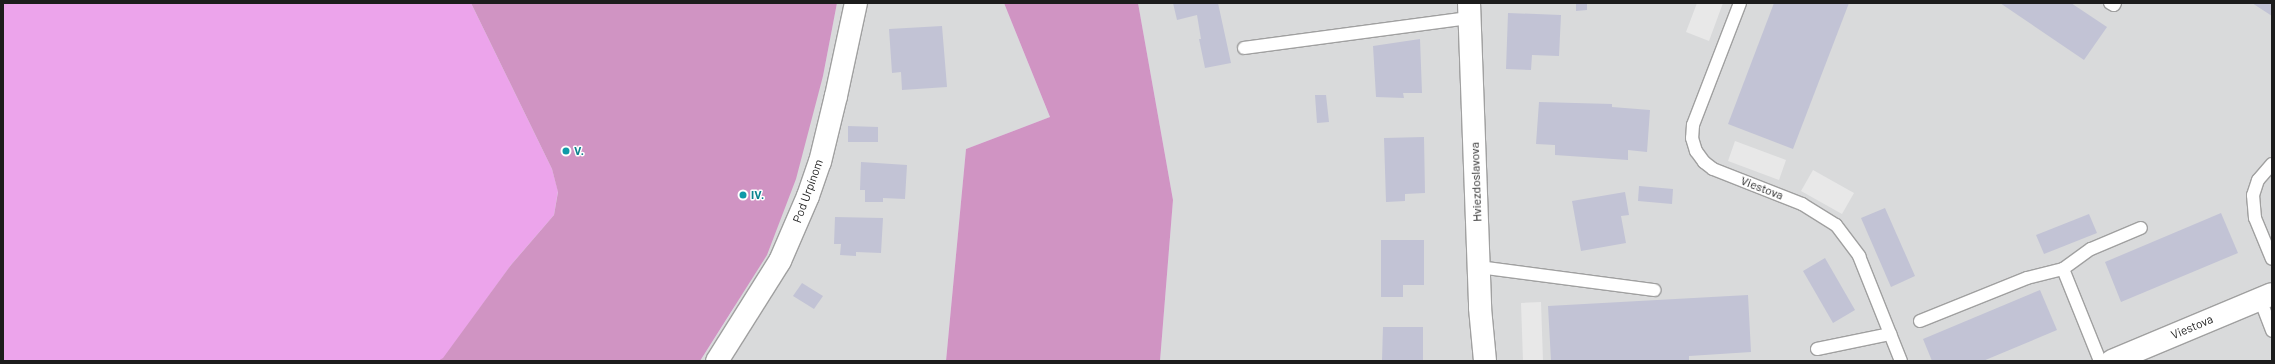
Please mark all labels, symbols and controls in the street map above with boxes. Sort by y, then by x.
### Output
street label: Hviezdoslavova [1467,142,1485,222]
place label: V. [574,144,584,158]
marker: V. [561,146,571,156]
street label: Pod Urpínom [790,157,826,225]
street label: Viestova [1739,173,1785,203]
place label: IV. [751,188,764,202]
marker: IV. [738,190,748,200]
street label: Viestova [2169,312,2215,342]

